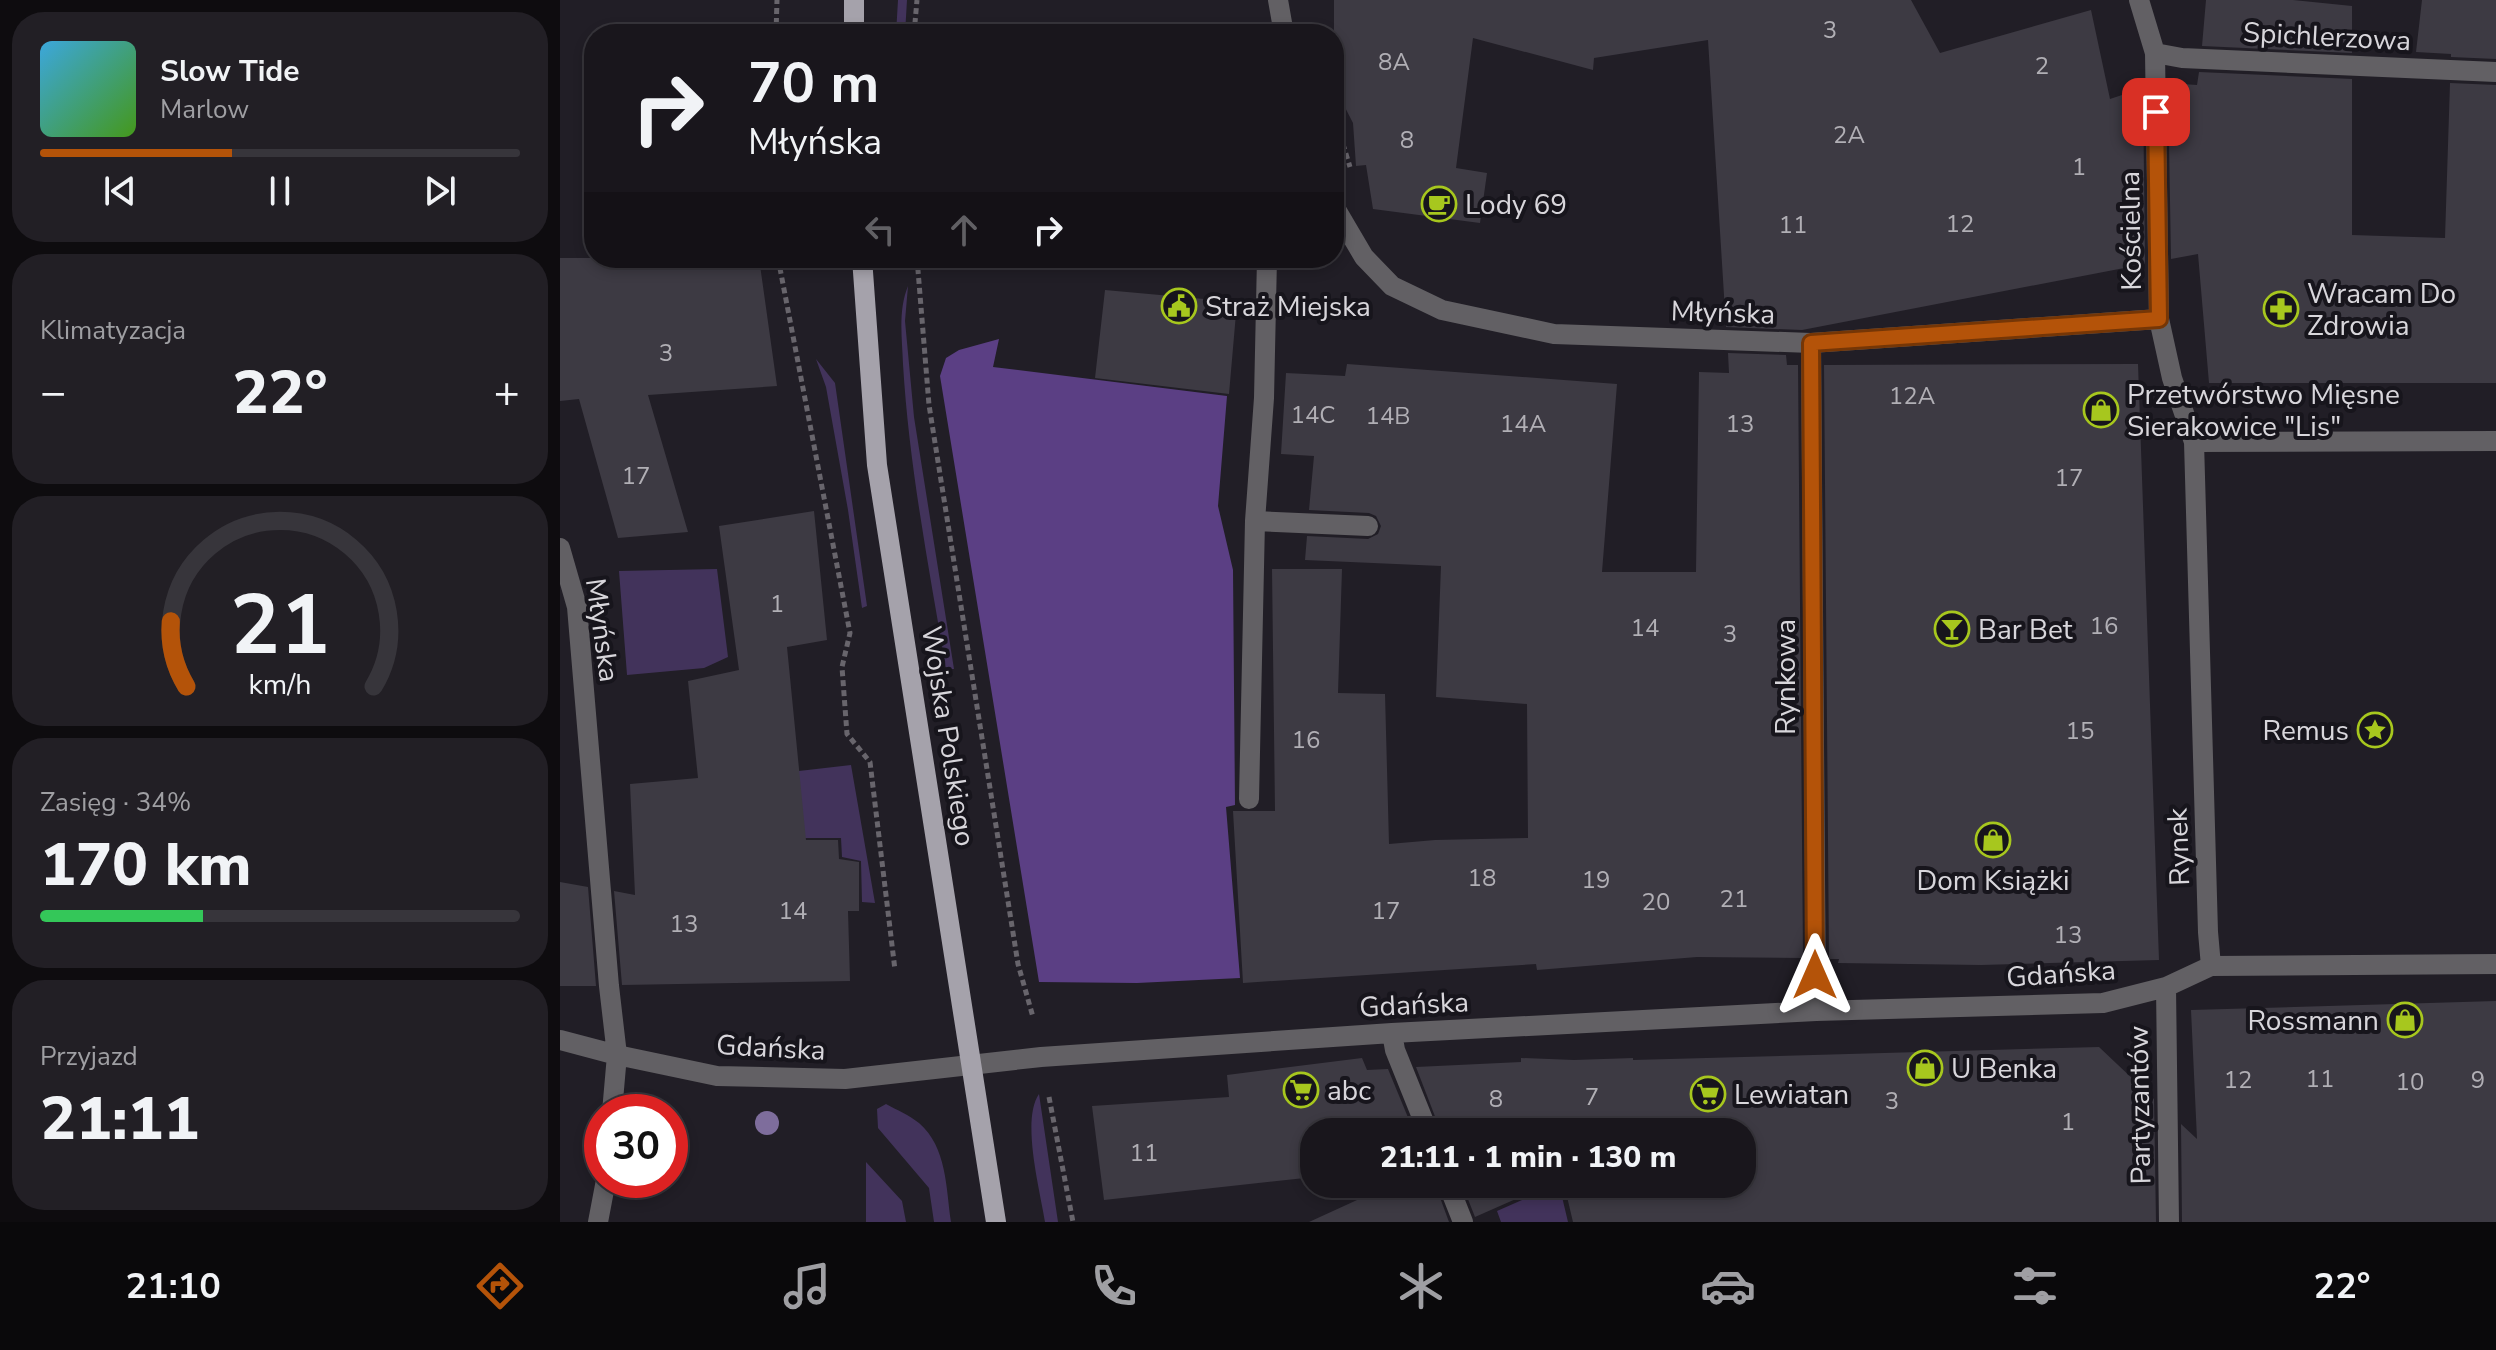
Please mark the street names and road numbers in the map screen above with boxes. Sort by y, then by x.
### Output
street label: Spichlerzowa [2242,14,2412,60]
street label: Kościelna [2111,171,2151,291]
street label: Młyńska [1670,292,1776,334]
street label: Młyńska [576,576,628,684]
street label: Rynkowa [1767,619,1805,735]
street label: Wojska Polskiego [912,623,984,849]
street label: Rynek [2159,806,2199,887]
street label: Gdańska [2005,951,2117,997]
street label: Gdańska [1358,983,1470,1027]
street label: Partyzantów [2120,1025,2160,1185]
street label: Gdańska [715,1026,827,1070]

